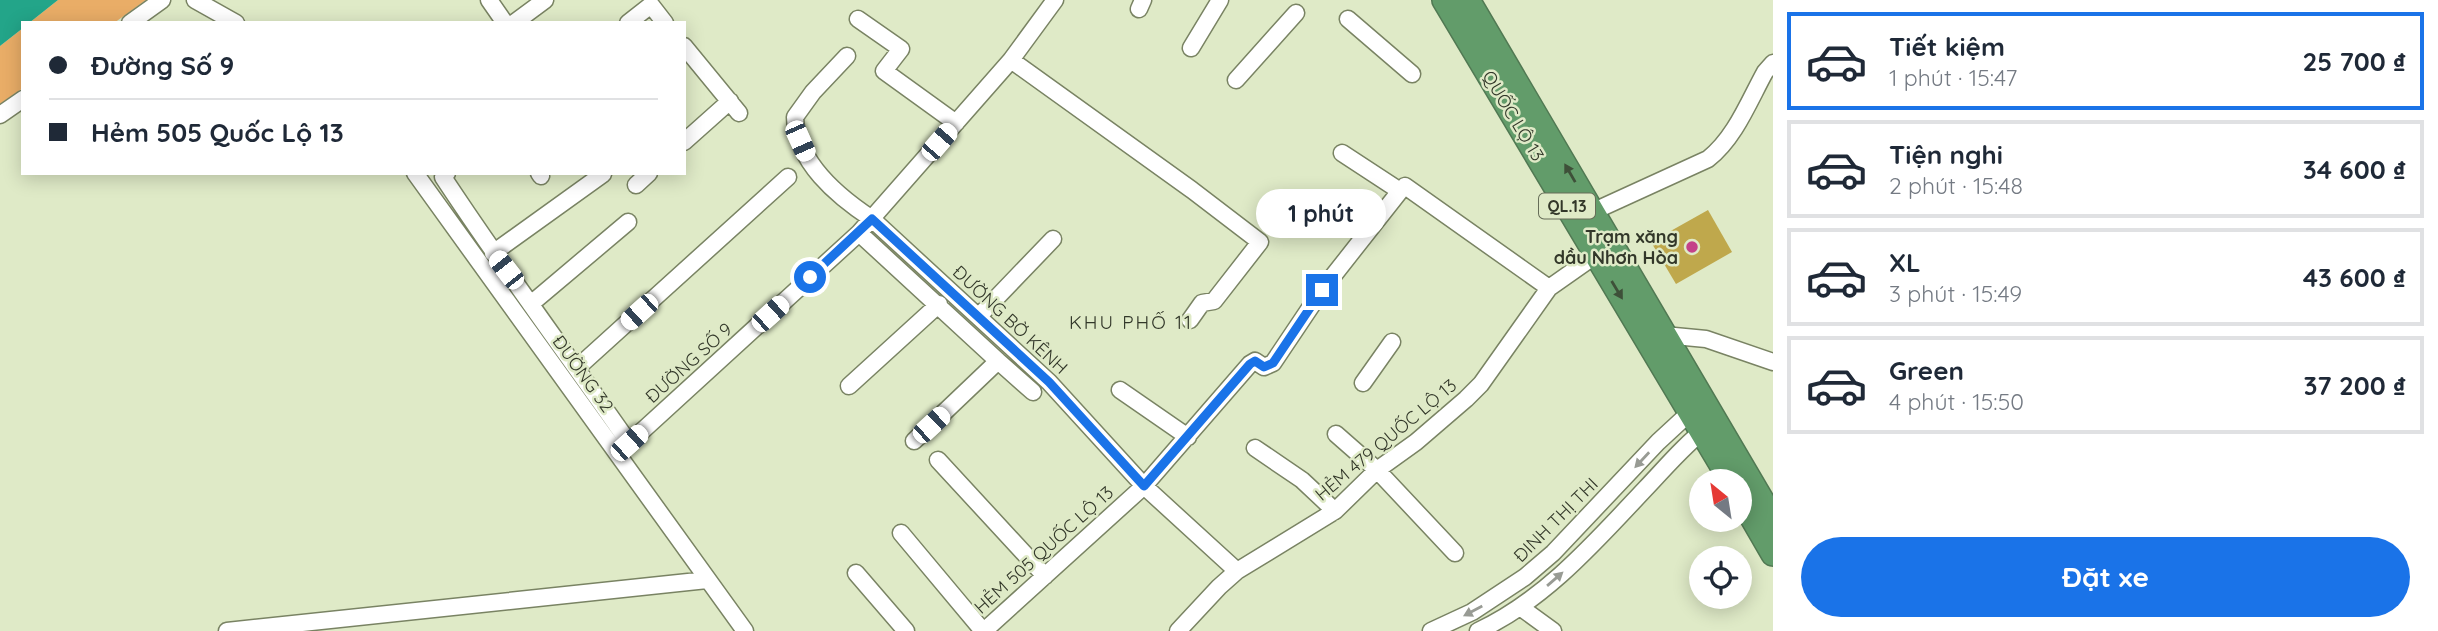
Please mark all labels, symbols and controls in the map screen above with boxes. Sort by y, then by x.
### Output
icon: car [1805,30,1868,93]
text: Tiết kiệm [1889,30,2005,63]
text: 25 700 ₫ [2302,45,2406,78]
text: Đường Số 9 [91,49,234,82]
text: 1 phút · 15:47 [1889,63,2017,92]
street label: QUỐC LỘ 13 [1477,66,1549,165]
text: Hẻm 505 Quốc Lộ 13 [91,116,344,149]
car [782,118,819,164]
car [918,119,961,165]
icon: car [1805,138,1868,201]
text: Tiện nghi [1889,138,2003,171]
text: 34 600 ₫ [2303,153,2406,186]
one-way arrow [1563,164,1576,183]
text: 2 phút · 15:48 [1889,171,2023,200]
callout: 1 phút [1257,188,1387,238]
road number: QL.13 [1539,194,1595,218]
text: 1 phút [1288,199,1354,228]
place label: Trạm xăng dầu Nhơn Hòa [1554,225,1678,269]
marker: Trạm xăng dầu Nhơn Hòa [1684,239,1700,255]
icon: car [1805,246,1868,309]
text: XL [1889,246,1921,279]
car [485,247,528,293]
street label: ĐƯỜNG BỜ KÊNH [948,260,1073,379]
route start [794,261,826,293]
text: 43 600 ₫ [2303,261,2406,294]
route end [1306,274,1338,306]
text: 3 phút · 15:49 [1889,279,2022,308]
one-way arrow [1611,281,1623,300]
car [617,290,662,334]
car [748,292,793,336]
district label: KHU PHỐ 11 [1069,310,1193,334]
street label: ĐƯỜNG SỐ 9 [640,318,737,408]
street label: ĐƯỜNG 32 [548,331,619,417]
icon: car [1805,354,1868,417]
text: Green [1889,354,1964,387]
text: 37 200 ₫ [2303,369,2406,402]
street label: HẺM 479 QUỐC LỘ 13 [1310,374,1461,506]
text: 4 phút · 15:50 [1889,387,2024,416]
car [909,403,954,447]
car [607,421,652,465]
one-way arrow [1634,451,1650,468]
north arrow [1689,469,1752,532]
map controls [1689,469,1752,609]
street label: ĐINH THỊ THI [1509,473,1603,567]
street label: HẺM 505 QUỐC LỘ 13 [969,481,1118,618]
button: Đặt xe [1801,537,2410,617]
button: locate [1689,546,1752,609]
one-way arrow [1546,572,1563,587]
one-way arrow [1463,605,1483,617]

